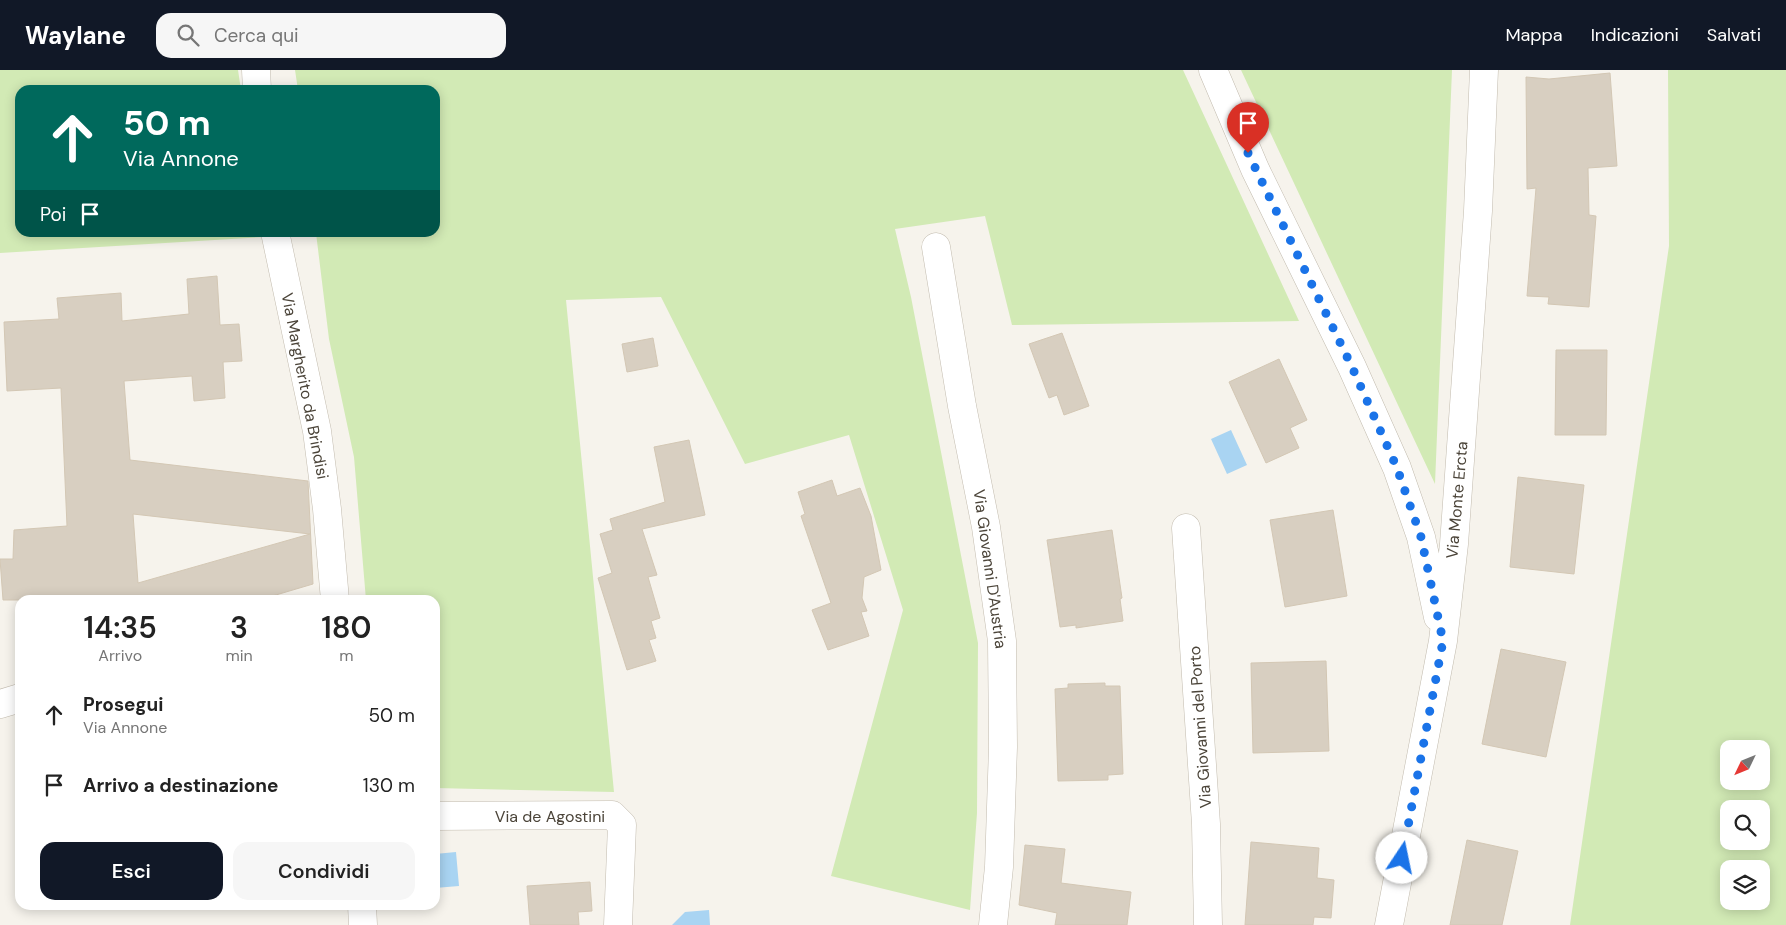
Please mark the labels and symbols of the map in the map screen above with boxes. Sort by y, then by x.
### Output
pin [1227,102,1269,153]
street label: Via Margherito da Brindisi [277,291,333,481]
street label: Via Monte Ercta [1441,441,1473,559]
street label: Via Giovanni D'Austria [968,488,1012,650]
street label: Via Giovanni del Porto [1184,645,1216,809]
north arrow [1720,740,1770,790]
street label: Via de Agostini [495,806,605,827]
position arrow [1375,831,1427,883]

